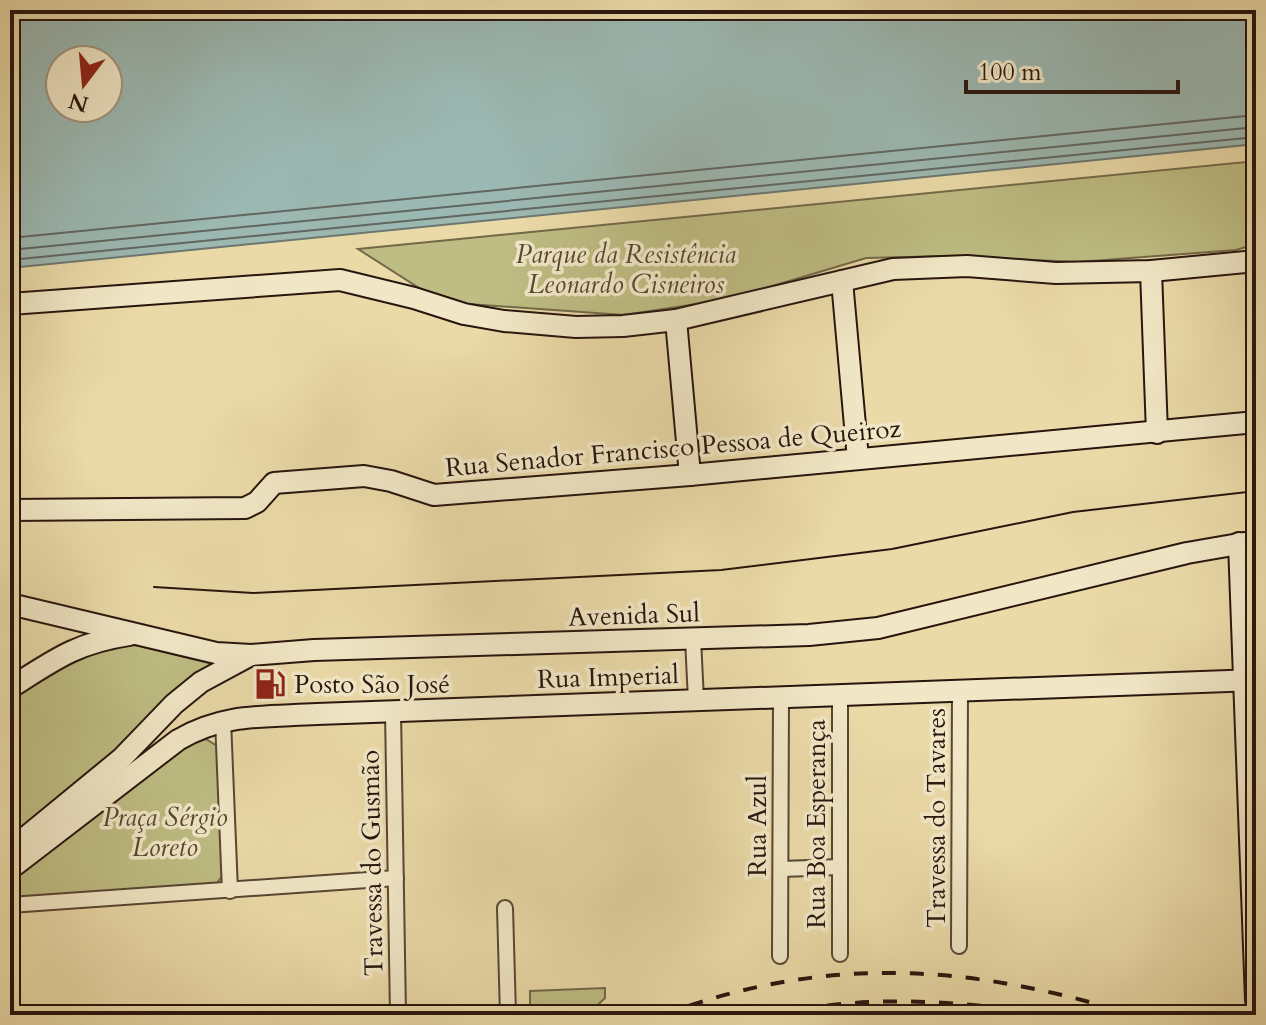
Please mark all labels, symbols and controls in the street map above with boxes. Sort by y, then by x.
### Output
north arrow [44,44,124,124]
scale bar [966,44,1178,94]
text: 100 m [978,56,1042,89]
text: N [65,85,92,119]
park label: Parque da Resistência Leonardo Cisneiros [516,237,737,302]
street label: Rua Senador Francisco Pessoa de Queiroz [444,411,903,485]
street label: Avenida Sul [568,595,701,635]
street label: Rua Imperial [537,657,680,697]
fuel station icon: Posto São José [253,667,287,701]
place label: Posto São José [294,667,450,702]
street label: Travessa do Tavares [919,708,954,928]
street label: Rua Boa Esperança [799,719,834,929]
street label: Travessa do Gusmão [353,750,391,976]
street label: Rua Azul [740,775,775,877]
park label: Praça Sérgio Loreto [102,800,228,865]

